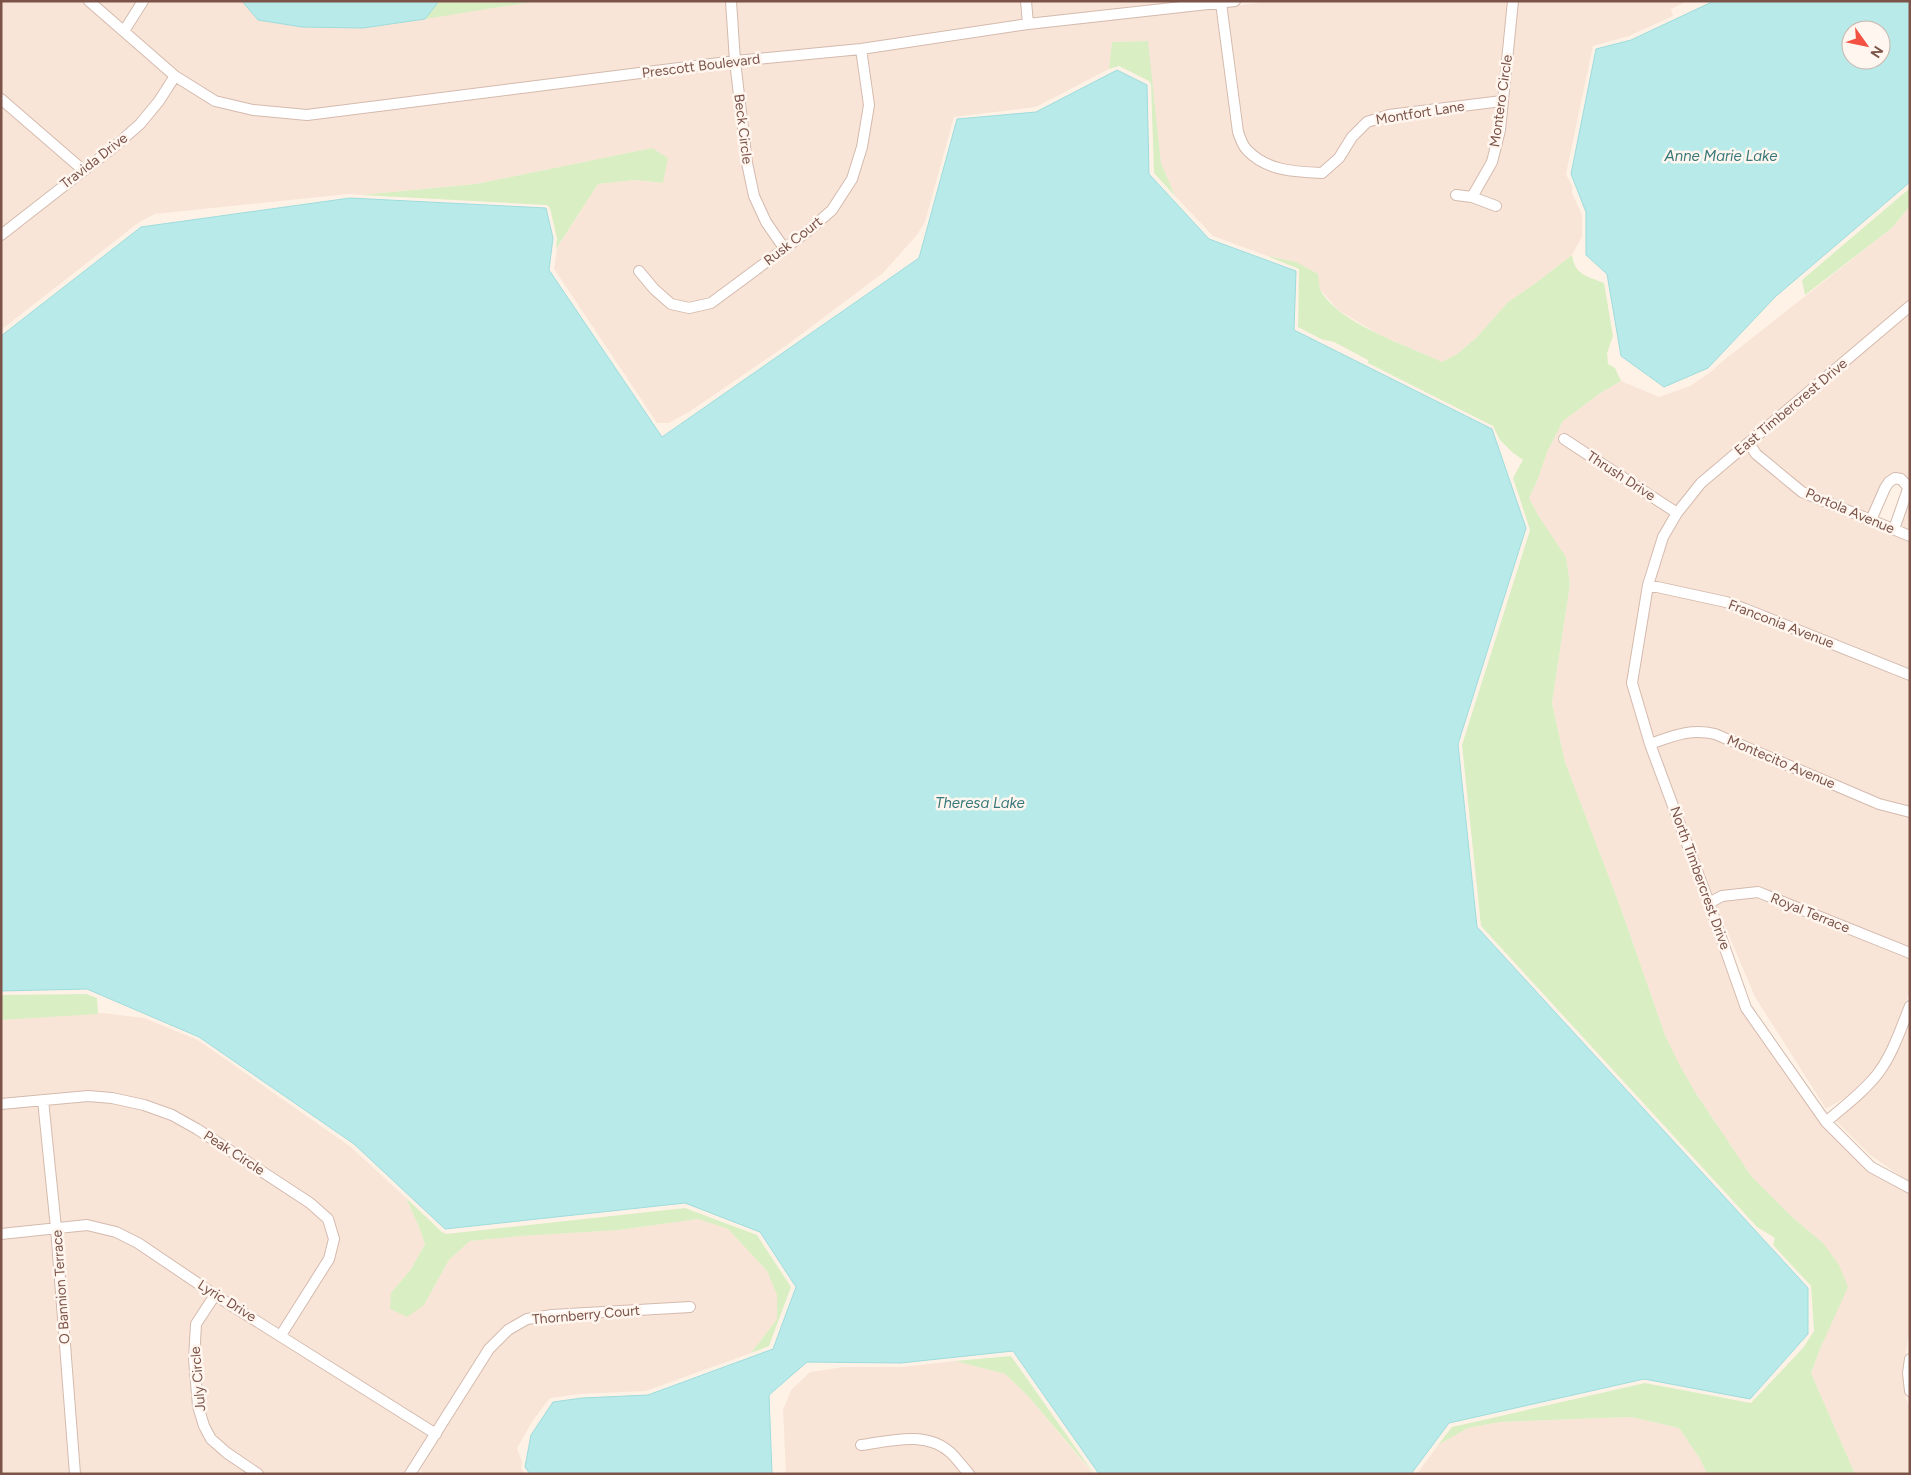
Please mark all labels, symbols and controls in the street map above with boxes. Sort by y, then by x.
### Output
north arrow [1841,20,1891,70]
text: N [1866,43,1887,61]
street label: Prescott Boulevard [641,50,761,82]
street label: Montero Circle [1486,53,1516,148]
street label: Beck Circle [730,93,756,165]
street label: Montfort Lane [1374,98,1466,128]
street label: Travida Drive [57,129,131,192]
water label: Anne Marie Lake [1664,147,1777,165]
street label: Rusk Court [760,213,826,269]
street label: East Timbercrest Drive [1731,355,1851,459]
street label: Thrush Drive [1584,448,1659,505]
street label: Portola Avenue [1803,485,1897,538]
street label: Franconia Avenue [1726,596,1837,652]
street label: Montecito Avenue [1724,732,1838,793]
water label: Theresa Lake [935,794,1025,812]
street label: North Timbercrest Drive [1666,804,1734,952]
street label: Royal Terrace [1768,889,1852,937]
street label: Peak Circle [200,1127,268,1179]
street label: O Bannion Terrace [48,1229,73,1345]
street label: Lyric Drive [195,1276,260,1326]
street label: Thornberry Court [531,1302,641,1328]
street label: July Circle [187,1345,209,1412]

